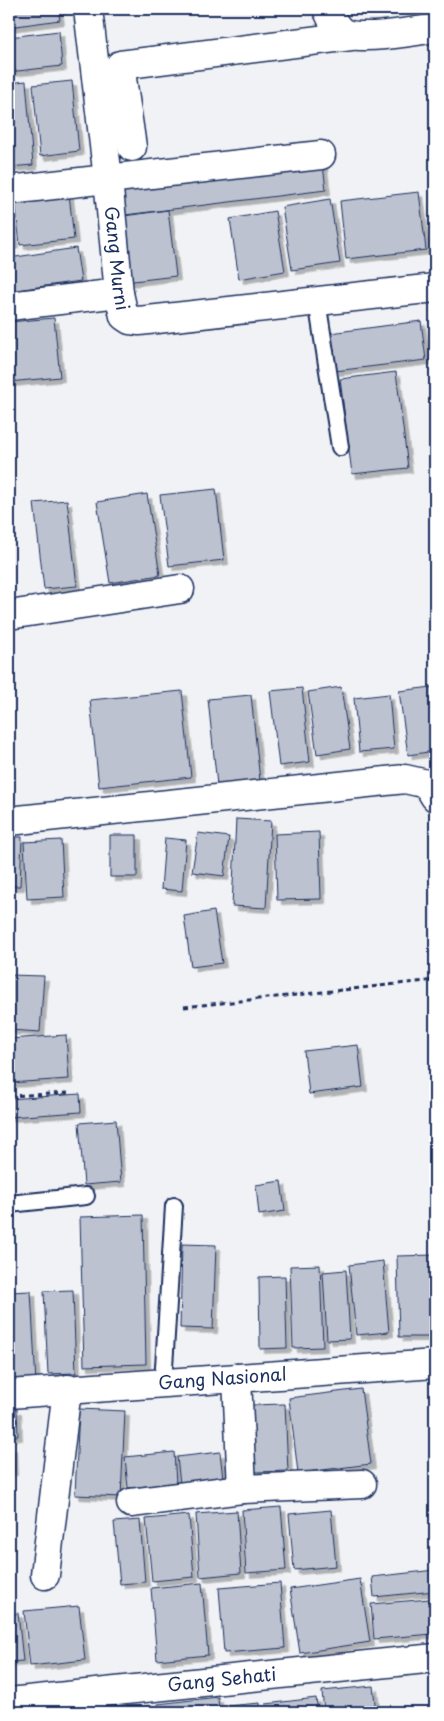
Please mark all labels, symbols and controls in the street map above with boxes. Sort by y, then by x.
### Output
street label: Gang Murni [99,205,137,313]
street label: Gang Nasional [157,1359,287,1395]
street label: Gang Sehati [166,1659,277,1698]

